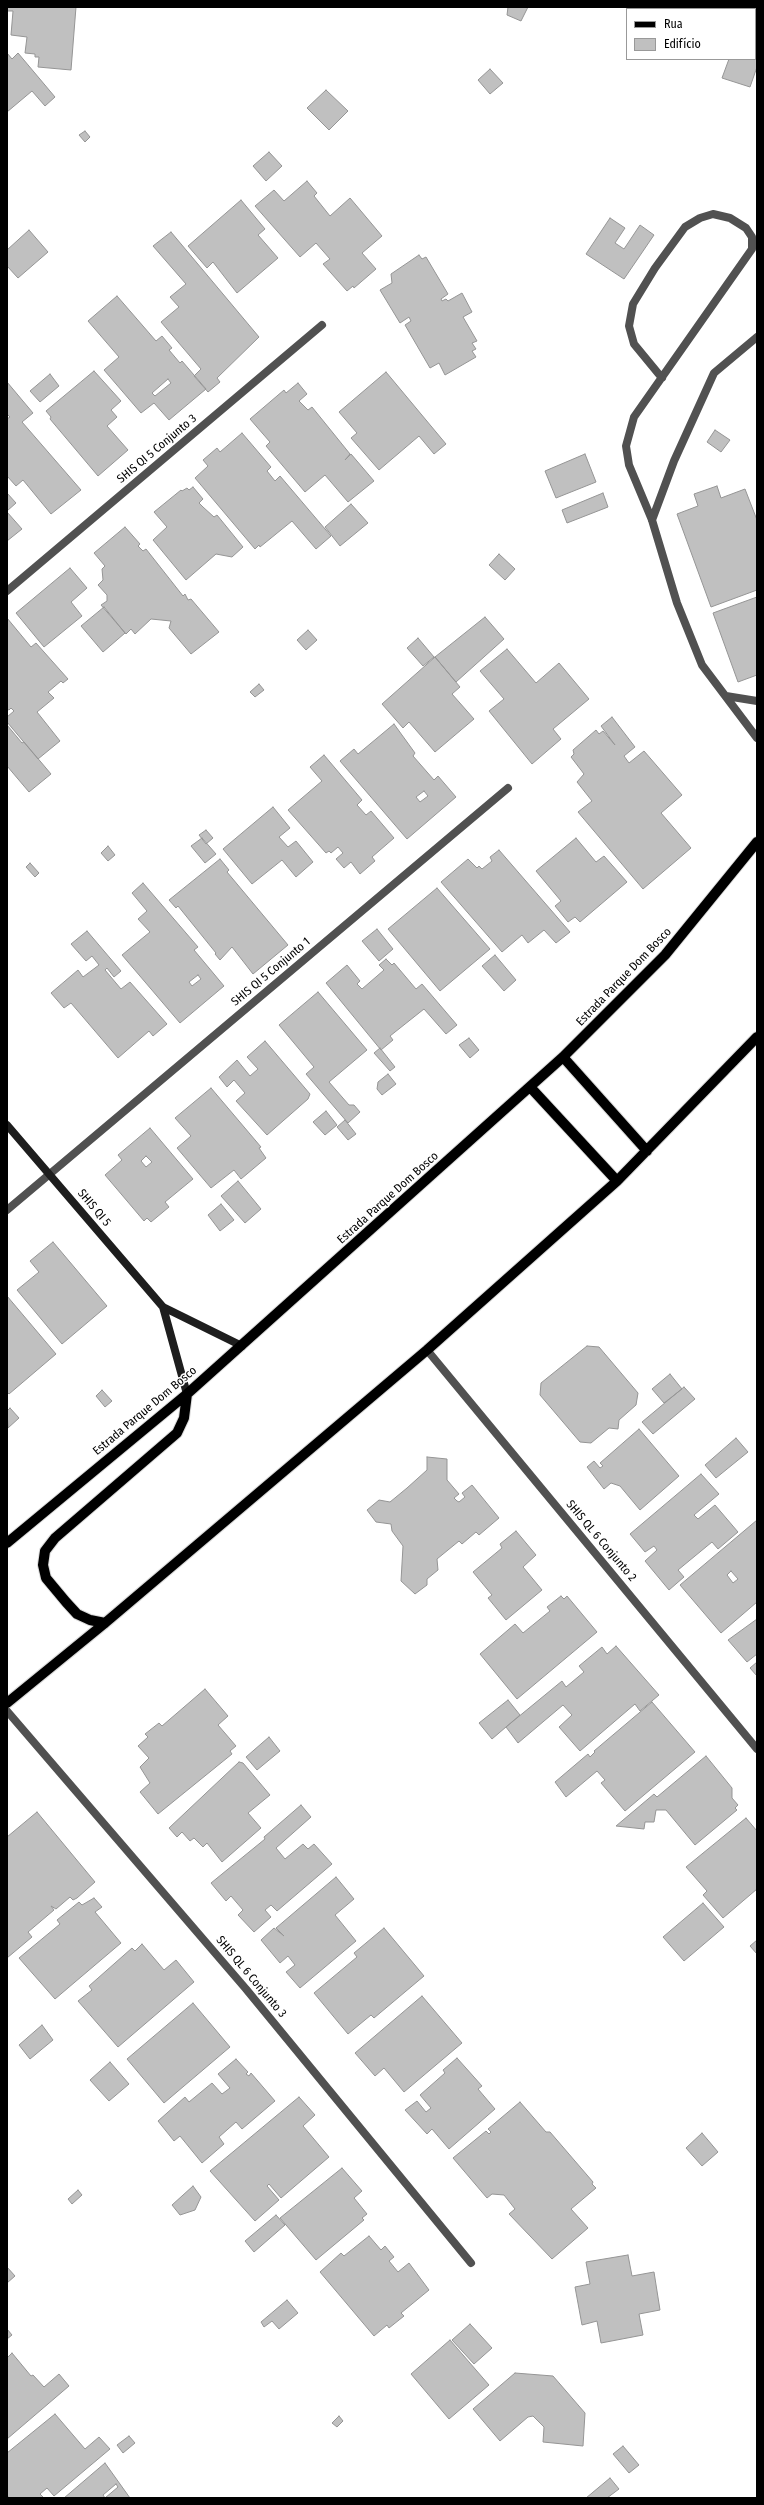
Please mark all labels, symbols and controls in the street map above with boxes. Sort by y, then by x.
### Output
legend [626,8,756,60]
text: Rua [664,17,683,31]
text: Edifício [664,37,701,51]
street label: SHIS QI 5 Conjunto 3 [114,412,200,486]
street label: Estrada Parque Dom Bosco [573,925,675,1029]
street label: SHIS QI 5 Conjunto 1 [229,935,313,1009]
street label: Estrada Parque Dom Bosco [335,1149,441,1247]
street label: SHIS QI 5 [74,1186,114,1230]
street label: Estrada Parque Dom Bosco [90,1363,200,1459]
street label: SHIS QL 6 Conjunto 2 [563,1497,639,1585]
street label: SHIS QL 6 Conjunto 3 [213,1933,289,2021]

